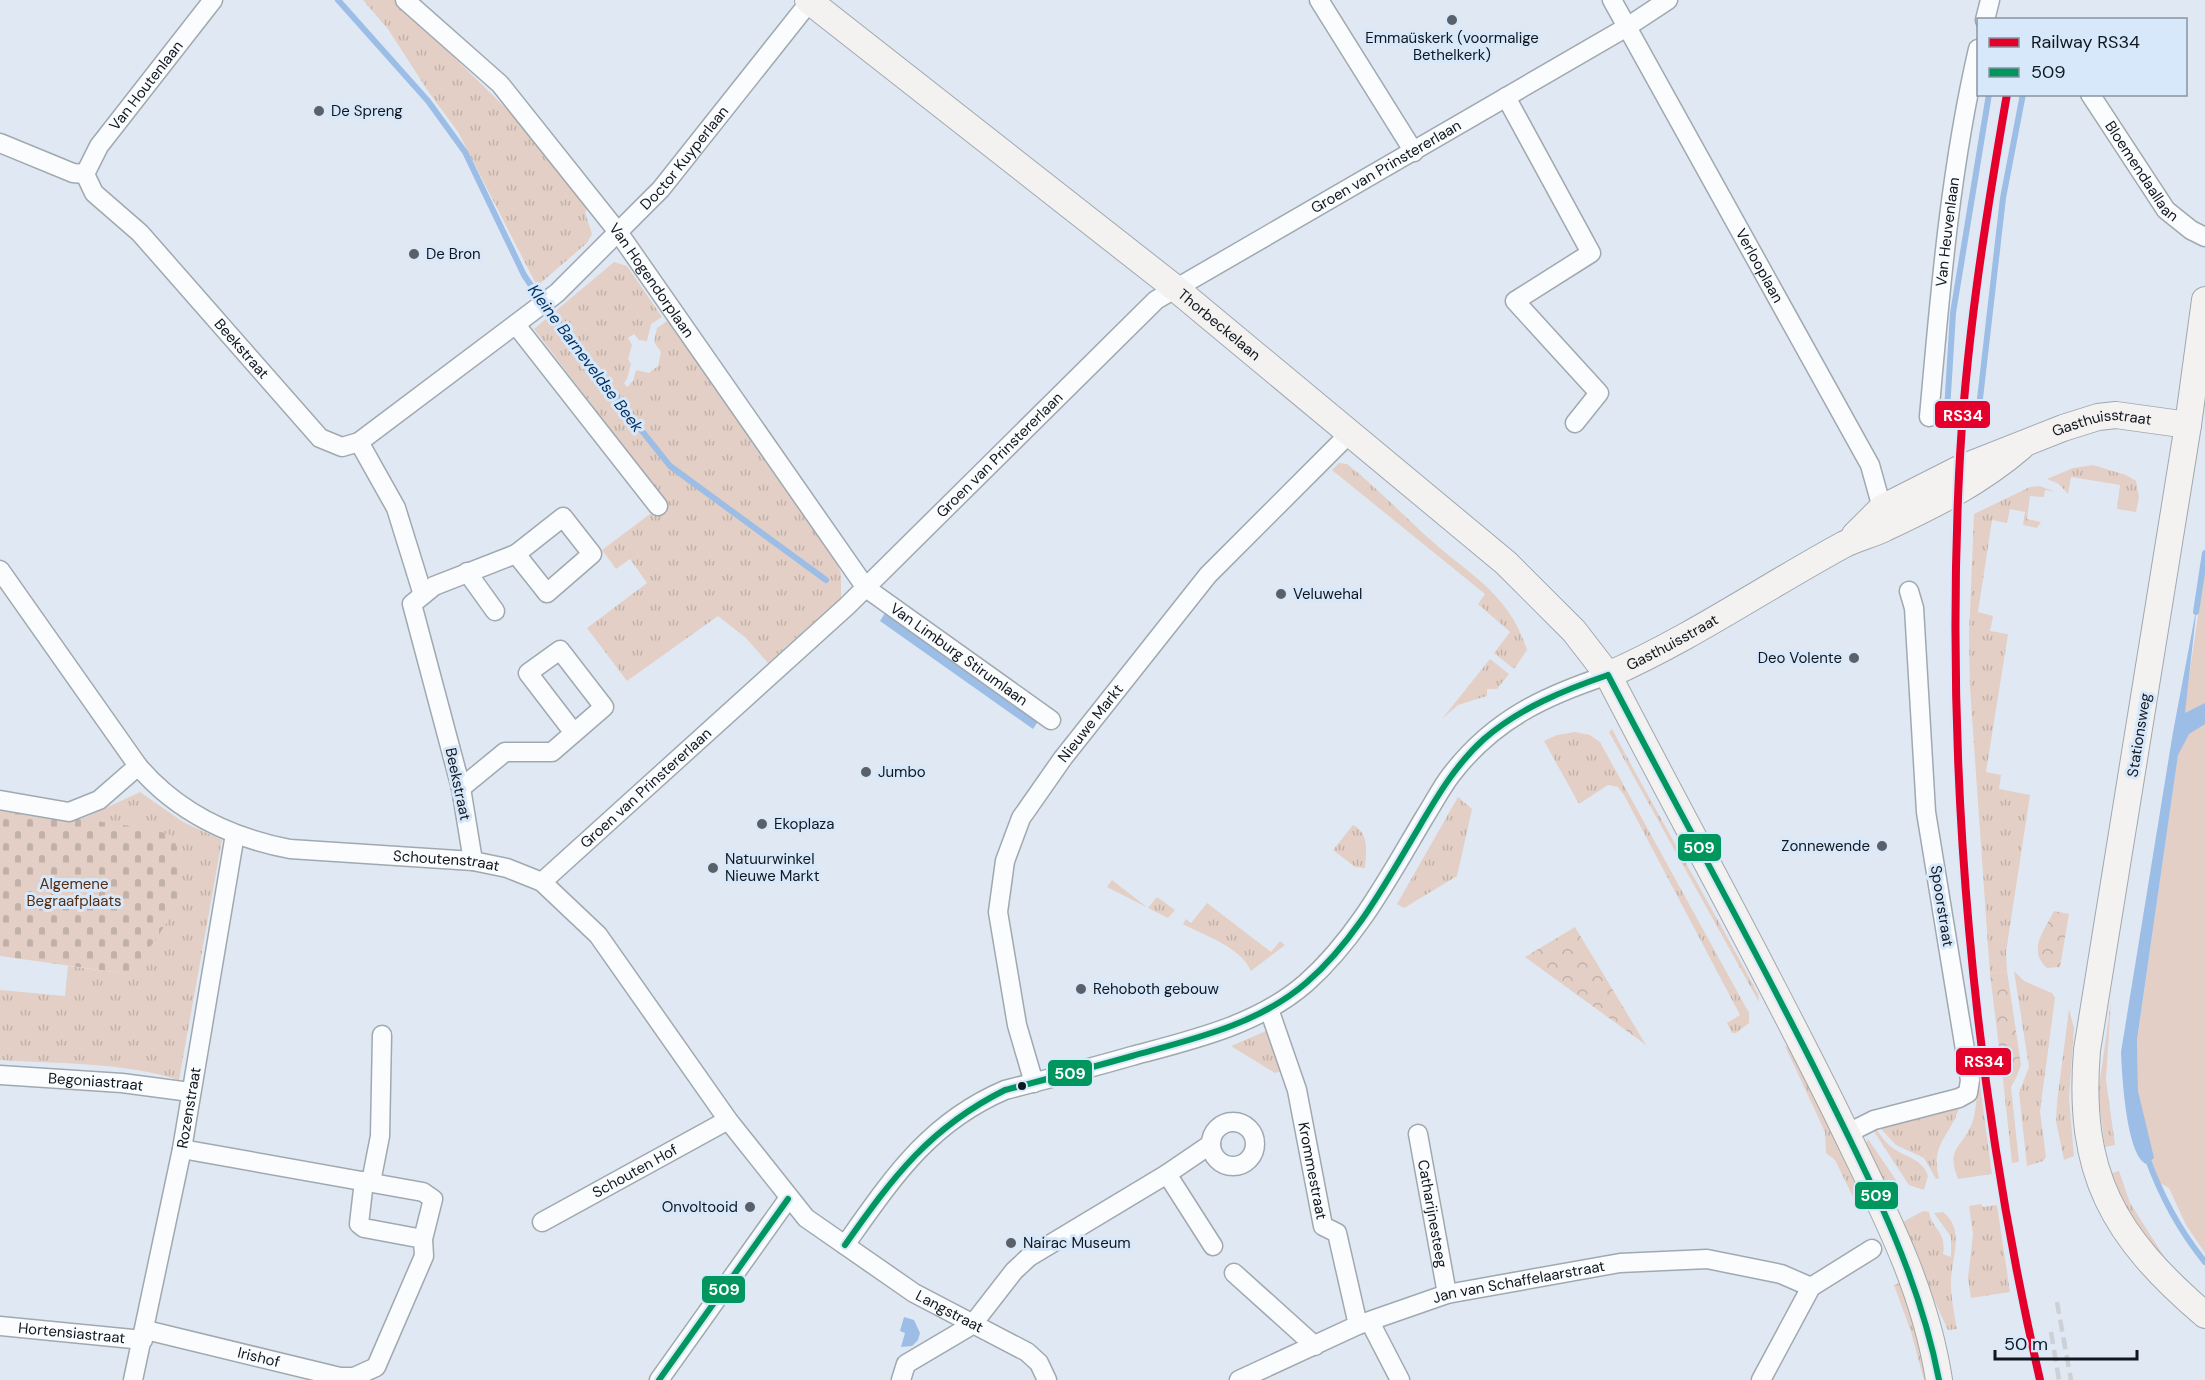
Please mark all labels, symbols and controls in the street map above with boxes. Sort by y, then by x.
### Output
marker: Emmaüskerk (voormalige Bethelkerk) [1445,13,1459,27]
legend [1977,18,2187,96]
place label: Emmaüskerk (voormalige Bethelkerk) [1365,28,1539,65]
text: Railway RS34 [2031,30,2140,54]
street label: Van Houtenlaan [105,36,188,135]
text: 509 [2031,60,2066,84]
place label: De Spreng [331,101,403,121]
street label: Doctor Kuyperlaan [636,102,733,214]
marker: De Spreng [312,104,326,118]
street label: Groen van Prinstererlaan [1307,115,1465,218]
street label: Bloemendaallaan [2100,117,2183,226]
street label: Van Heuvenlaan [1931,176,1964,288]
street label: Van Hogendorplaan [605,219,699,342]
street label: Verlooplaan [1731,225,1788,307]
place label: De Bron [426,244,481,264]
marker: De Bron [407,247,421,261]
water label: Kleine Barneveldse Beek [523,280,649,437]
street label: Thorbeckelaan [1174,284,1265,365]
street label: Beekstraat [210,314,274,383]
street label: Groen van Prinstererlaan [932,388,1067,522]
line badge: RS34 [1934,400,1991,429]
text: RS34 [1943,405,1983,426]
street label: Gasthuisstraat [2049,405,2153,441]
place label: Veluwehal [1293,584,1362,604]
marker: Veluwehal [1274,587,1288,601]
street label: Van Limburg Stirumlaan [886,598,1032,710]
street label: Gasthuisstraat [1623,610,1722,675]
place label: Deo Volente [1758,648,1842,668]
marker: Deo Volente [1847,651,1861,665]
street label: Nieuwe Markt [1053,680,1128,767]
street label: Stationsweg [2122,692,2156,778]
street label: Groen van Prinstererlaan [576,723,716,853]
street label: Beekstraat [441,746,475,822]
place label: Jumbo [878,762,926,782]
marker: Jumbo [859,765,873,779]
place label: Ekoplaza [774,814,834,834]
marker: Ekoplaza [755,817,769,831]
line badge: 509 [1677,833,1722,862]
place label: Zonnewende [1781,836,1870,856]
text: 509 [1683,837,1715,858]
marker: Zonnewende [1875,839,1889,853]
street label: Schoutenstraat [392,846,501,876]
place label: Natuurwinkel Nieuwe Markt [725,849,820,886]
marker: Natuurwinkel Nieuwe Markt [706,861,720,875]
street label: Spoorstraat [1926,864,1958,948]
park label: Algemene Begraafplaats [26,874,122,911]
place label: Rehoboth gebouw [1093,979,1219,999]
marker: Rehoboth gebouw [1074,982,1088,996]
line badge: RS34 [1955,1047,2012,1076]
text: RS34 [1964,1051,2004,1072]
line badge: 509 [1047,1059,1093,1087]
text: 509 [1054,1063,1086,1084]
street label: Rozenstraat [172,1065,206,1150]
street label: Begoniastraat [47,1068,145,1096]
unlabelled marker [1016,1080,1028,1092]
street label: Krommestraat [1293,1120,1332,1221]
street label: Schouten Hof [589,1140,681,1203]
street label: Catharijnesteeg [1413,1158,1452,1269]
line badge: 509 [1854,1181,1899,1210]
text: 509 [1860,1185,1892,1206]
place label: Onvoltooid [662,1197,738,1217]
marker: Onvoltooid [743,1200,757,1214]
place label: Nairac Museum [1023,1233,1131,1253]
marker: Nairac Museum [1004,1236,1018,1250]
street label: Jan van Schaffelaarstraat [1430,1256,1607,1308]
line badge: 509 [701,1275,746,1304]
text: 509 [708,1279,740,1300]
street label: Langstraat [912,1286,987,1337]
street label: Hortensiastraat [17,1318,126,1348]
scale bar [1995,1323,2138,1361]
text: 50 m [2004,1332,2048,1356]
street label: Irishof [236,1343,282,1372]

